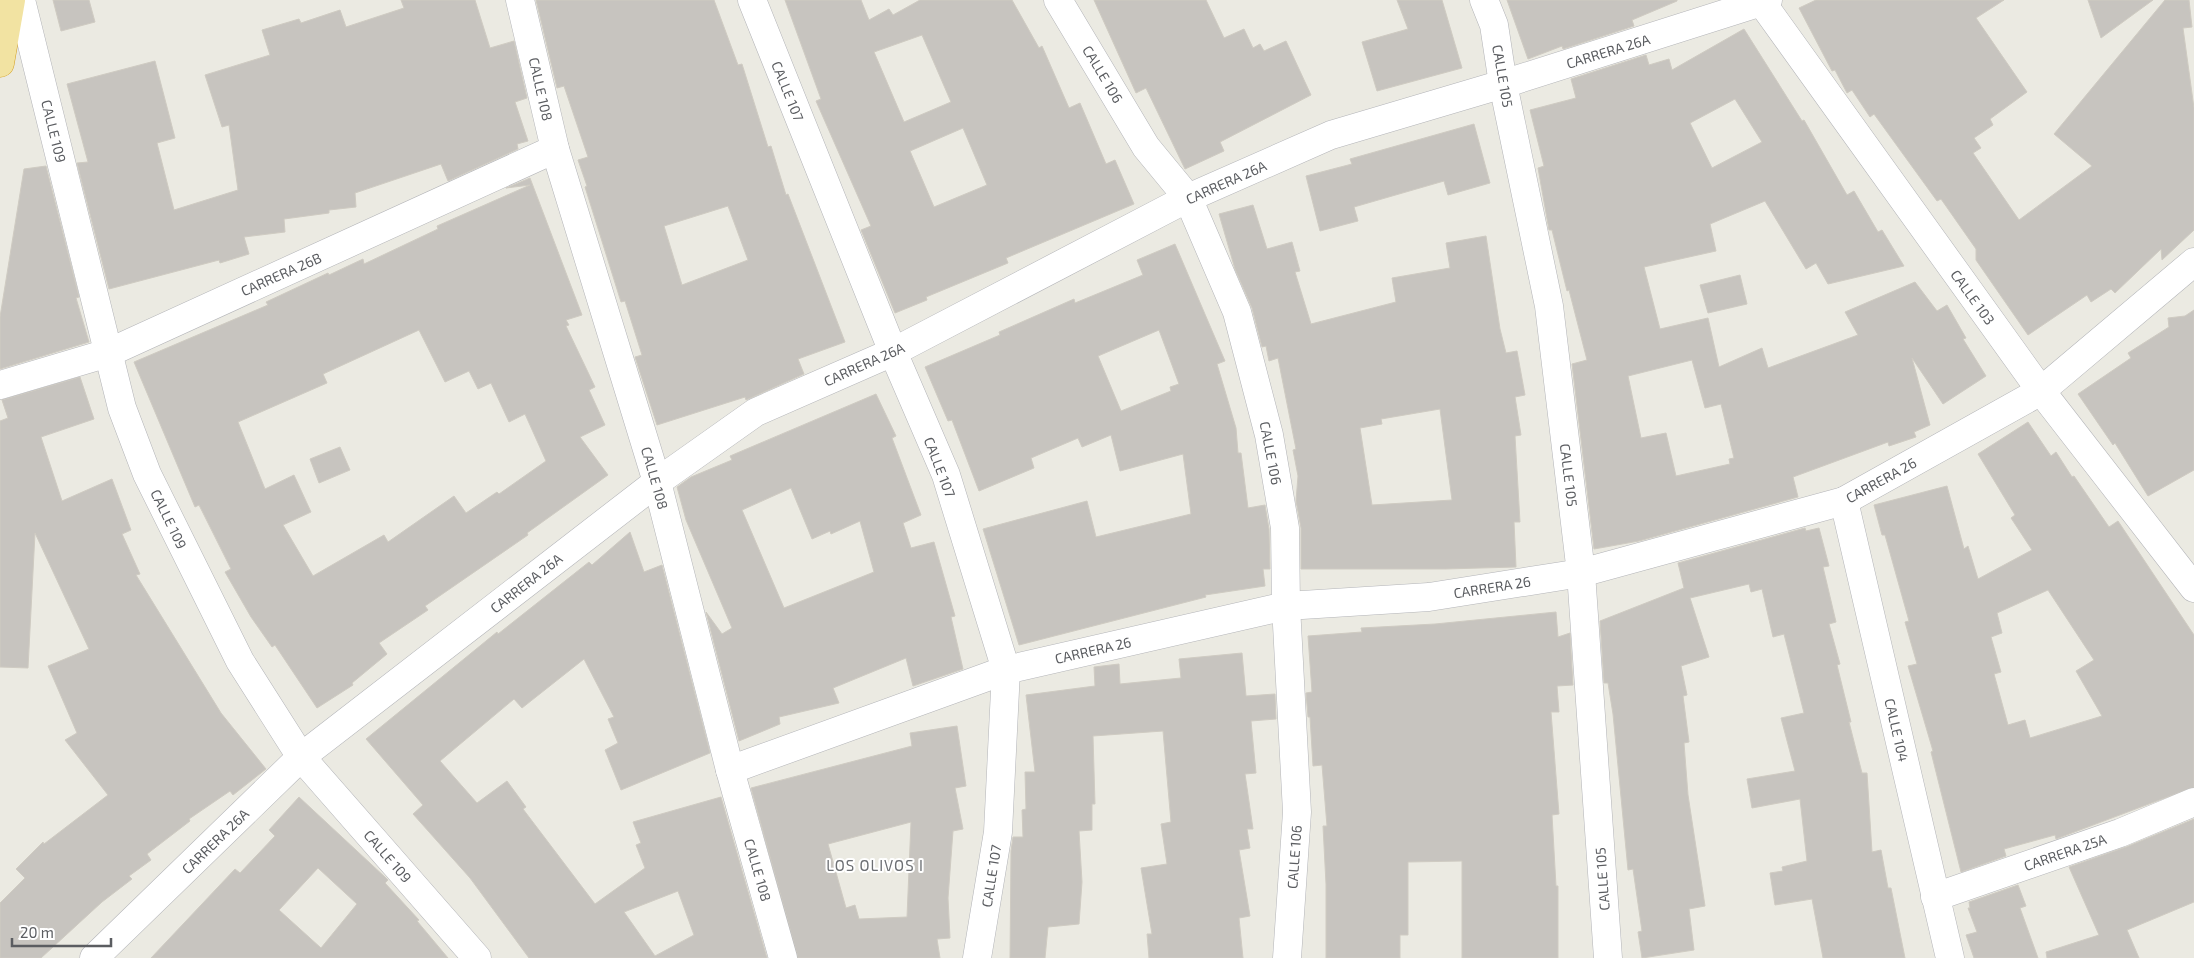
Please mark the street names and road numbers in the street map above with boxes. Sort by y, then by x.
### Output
street label: CARRERA 26A [1564,30,1652,72]
street label: CALLE 106 [1079,42,1127,106]
street label: CALLE 105 [1489,43,1517,109]
street label: CALLE 108 [525,56,557,122]
street label: CALLE 107 [768,59,808,123]
street label: CALLE 109 [38,98,70,164]
street label: CARRERA 26A [1183,157,1269,207]
street label: CARRERA 26B [238,249,324,299]
street label: CALLE 103 [1947,266,1999,328]
street label: CARRERA 26A [821,339,907,389]
street label: CALLE 106 [1257,420,1285,486]
street label: CALLE 107 [921,434,959,500]
street label: CALLE 105 [1557,442,1581,508]
street label: CALLE 108 [638,445,672,511]
street label: CARRERA 26 [1843,454,1919,506]
street label: CALLE 109 [147,486,191,552]
street label: CARRERA 26A [487,549,566,616]
street label: CARRERA 26 [1452,573,1532,601]
street label: CARRERA 26 [1053,633,1133,667]
street label: CALLE 104 [1881,697,1913,763]
street label: CARRERA 26A [178,805,252,877]
street label: CALLE 106 [1283,824,1305,890]
street label: CALLE 109 [361,826,415,886]
street label: CARRERA 25A [2022,830,2109,874]
street label: CALLE 108 [741,837,775,903]
street label: CALLE 107 [978,843,1004,909]
street label: CALLE 105 [1591,847,1613,911]

